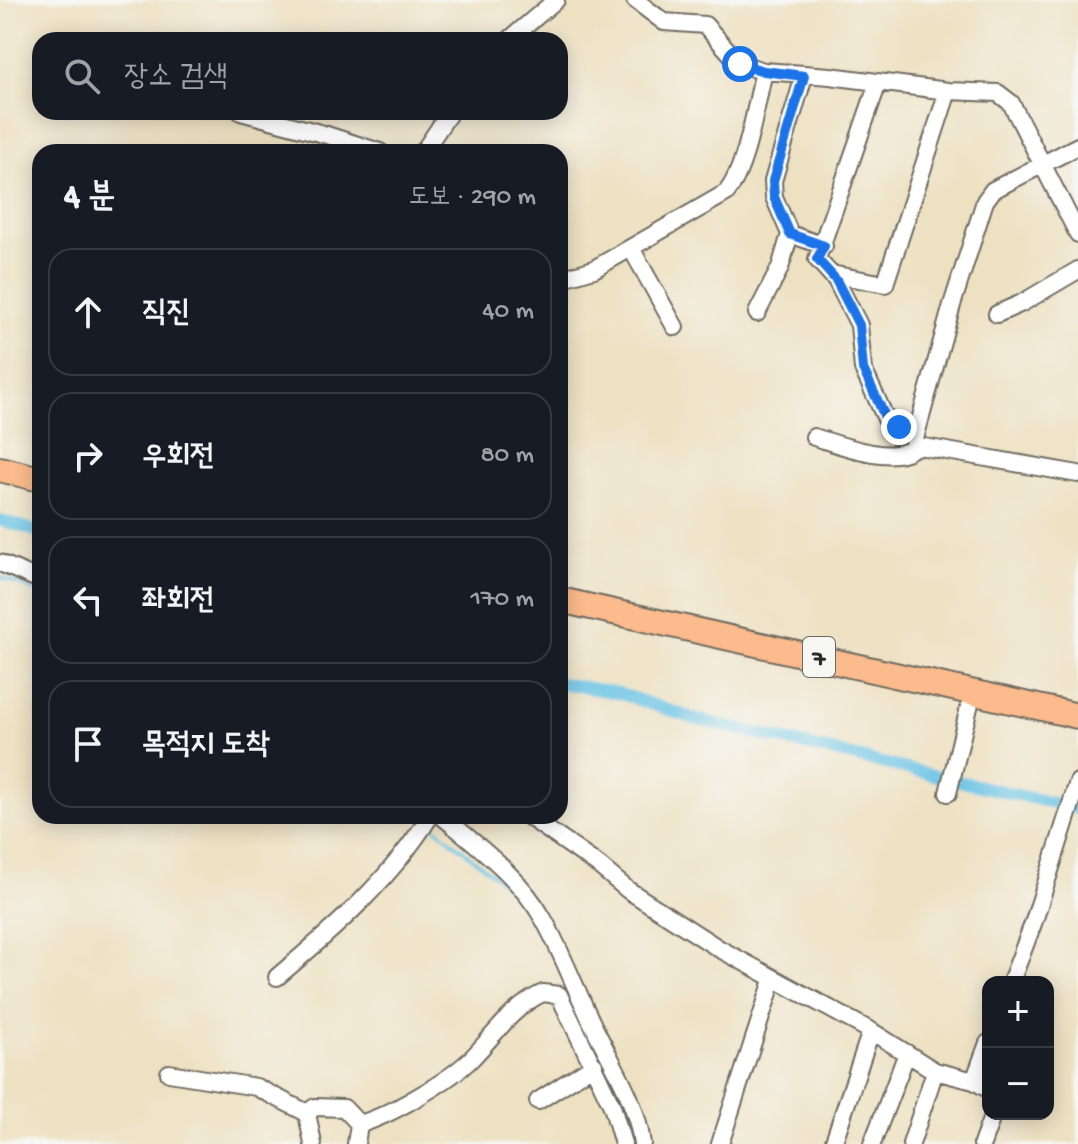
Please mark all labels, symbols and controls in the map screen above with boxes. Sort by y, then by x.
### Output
search box [32,32,568,120]
route start [722,46,758,82]
icon: search [60,54,104,98]
text: 장소 검색 [124,61,228,96]
text: 4 분 [64,179,116,219]
text: 도보 · 290 m [409,183,536,214]
icon: ahead [66,290,110,334]
text: 직진 [142,297,190,332]
text: 40 m [482,297,534,328]
route end [881,409,917,445]
icon: right [66,434,110,478]
text: 우회전 [142,441,214,476]
text: 80 m [480,441,534,472]
icon: left [66,578,110,622]
text: 좌회전 [142,585,214,620]
text: 170 m [471,585,534,616]
road number: 7 [803,637,835,677]
icon: arrive [66,722,110,766]
text: 목적지 도착 [142,729,270,764]
map controls [982,976,1054,1120]
button: + [982,976,1054,1048]
button: − [982,1048,1054,1120]

